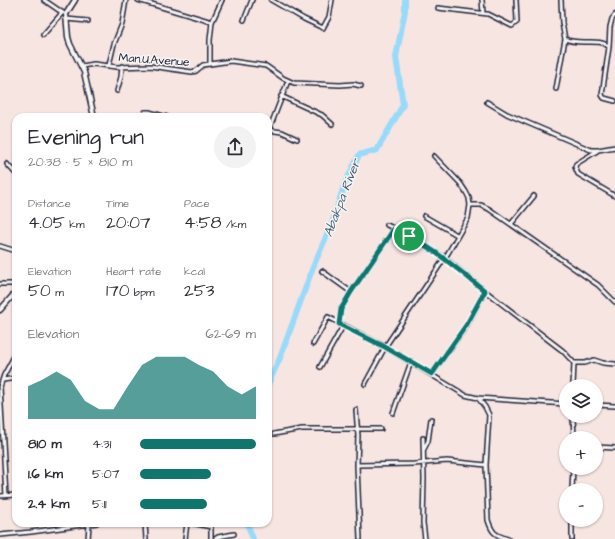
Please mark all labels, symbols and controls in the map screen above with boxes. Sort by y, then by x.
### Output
street label: Man.U.Avenue [118,49,191,71]
text: Evening run [28,122,144,153]
button: share [214,126,256,168]
text: 20:38 · 5 × 810 m [28,153,132,171]
water label: Abakpa River [319,155,366,239]
text: Distance [28,196,71,211]
text: Time [106,196,129,211]
text: Pace [184,196,210,211]
text: 4.05 [28,211,65,235]
text: 20:07 [106,211,150,235]
text: 4:58 [184,211,221,235]
text: km [65,217,84,232]
text: /km [221,217,246,232]
pin [392,219,426,253]
icon: arrive [398,225,420,247]
text: Elevation [28,264,71,279]
text: Heart rate [106,264,161,279]
text: kcal [184,264,205,279]
text: 50 [28,279,51,303]
text: 170 [106,279,129,303]
text: 253 [184,279,214,303]
text: m [51,285,64,300]
text: bpm [129,285,155,300]
text: Elevation [28,325,79,343]
text: 62–69 m [205,325,256,343]
map controls [559,379,603,527]
button: layers [559,379,603,423]
button: + [559,431,603,475]
text: 810 m [28,435,62,453]
text: 4:31 [92,435,111,453]
text: 1.6 km [28,465,63,483]
text: 5:07 [92,465,120,483]
button: − [559,483,603,527]
text: 2.4 km [28,495,69,513]
text: 5:11 [92,495,107,513]

